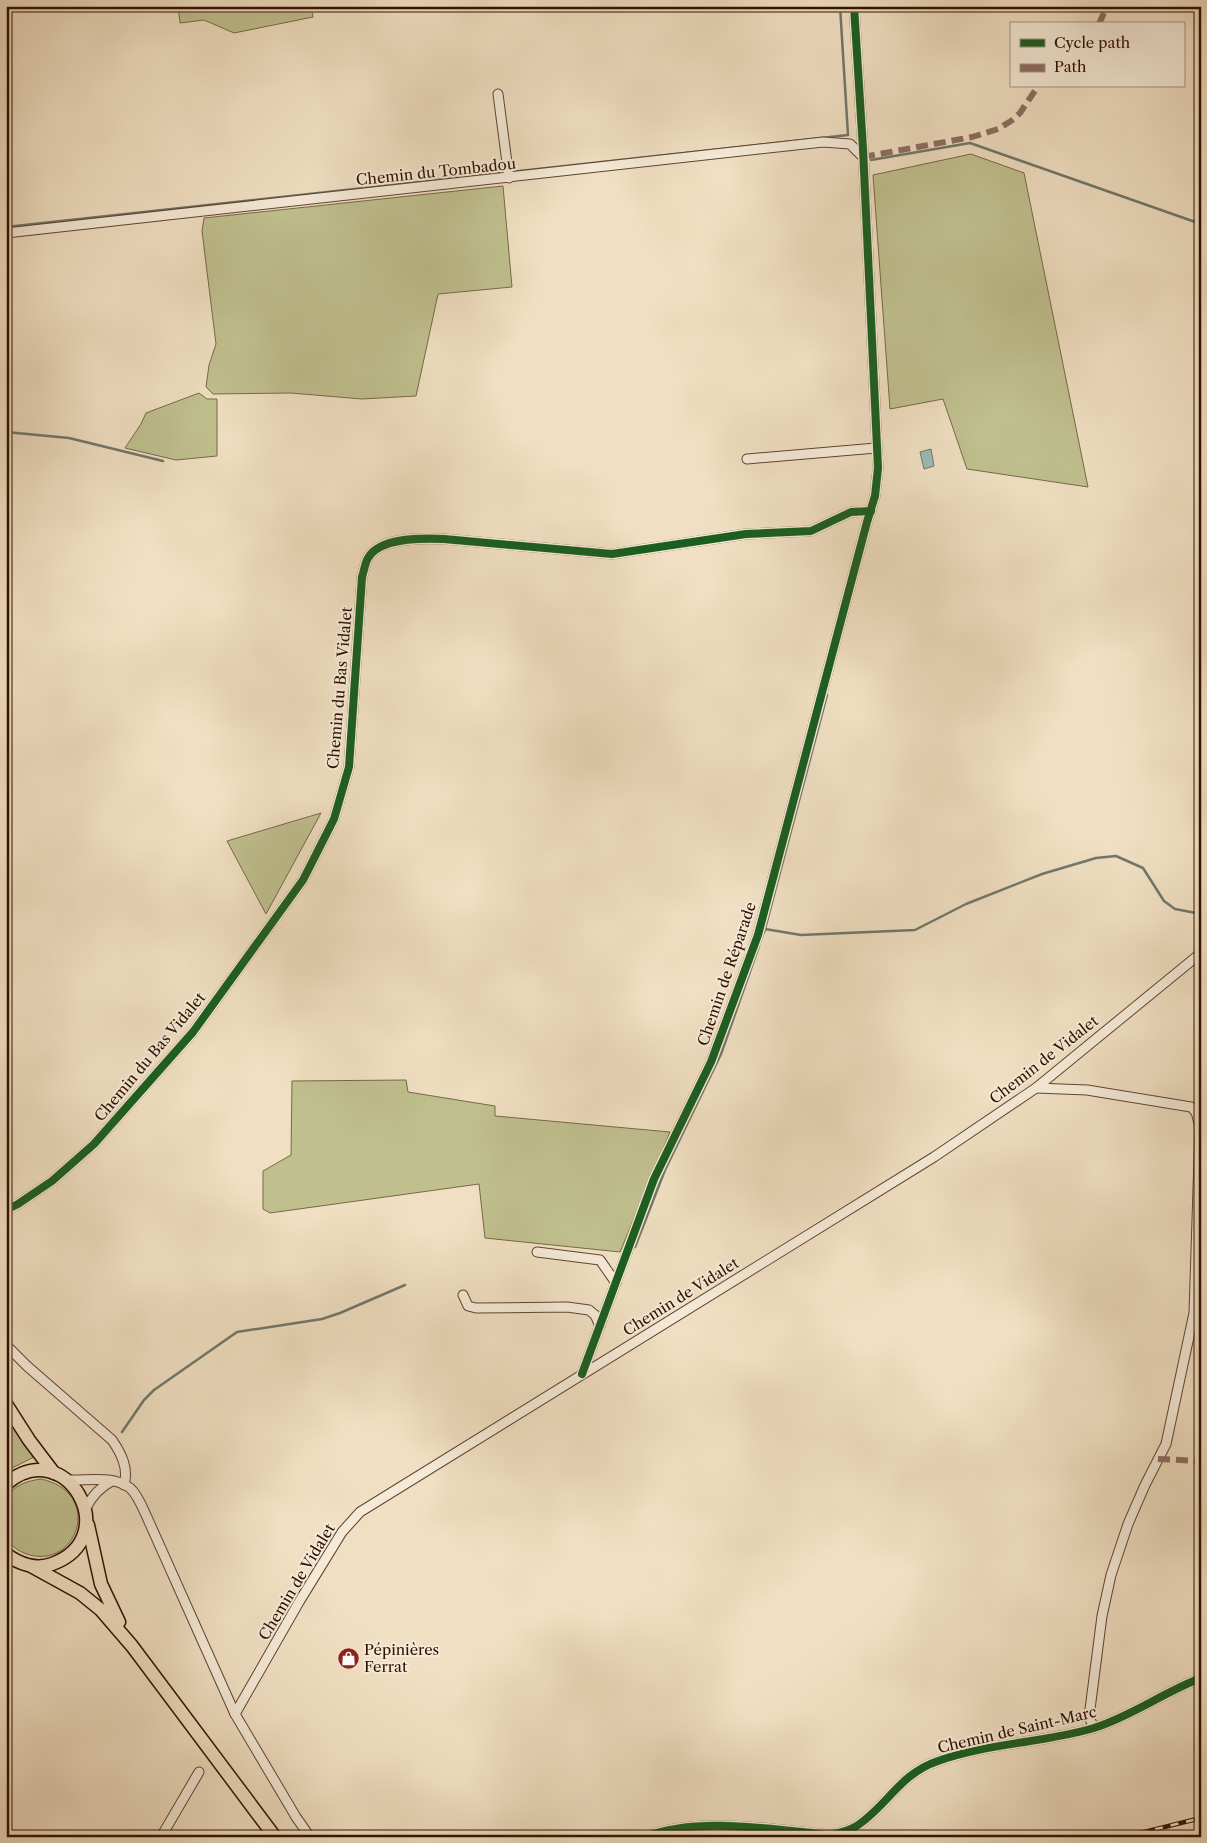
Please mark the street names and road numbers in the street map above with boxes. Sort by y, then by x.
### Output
street label: Chemin du Tombadou [355,154,517,189]
street label: Chemin du Bas Vidalet [323,605,356,770]
street label: Chemin de Réparade [693,899,760,1048]
street label: Chemin du Bas Vidalet [90,988,210,1125]
street label: Chemin de Vidalet [986,1011,1102,1108]
street label: Chemin de Vidalet [619,1253,743,1340]
street label: Chemin de Vidalet [254,1519,339,1644]
street label: Chemin de Saint-Marc [936,1702,1098,1757]

